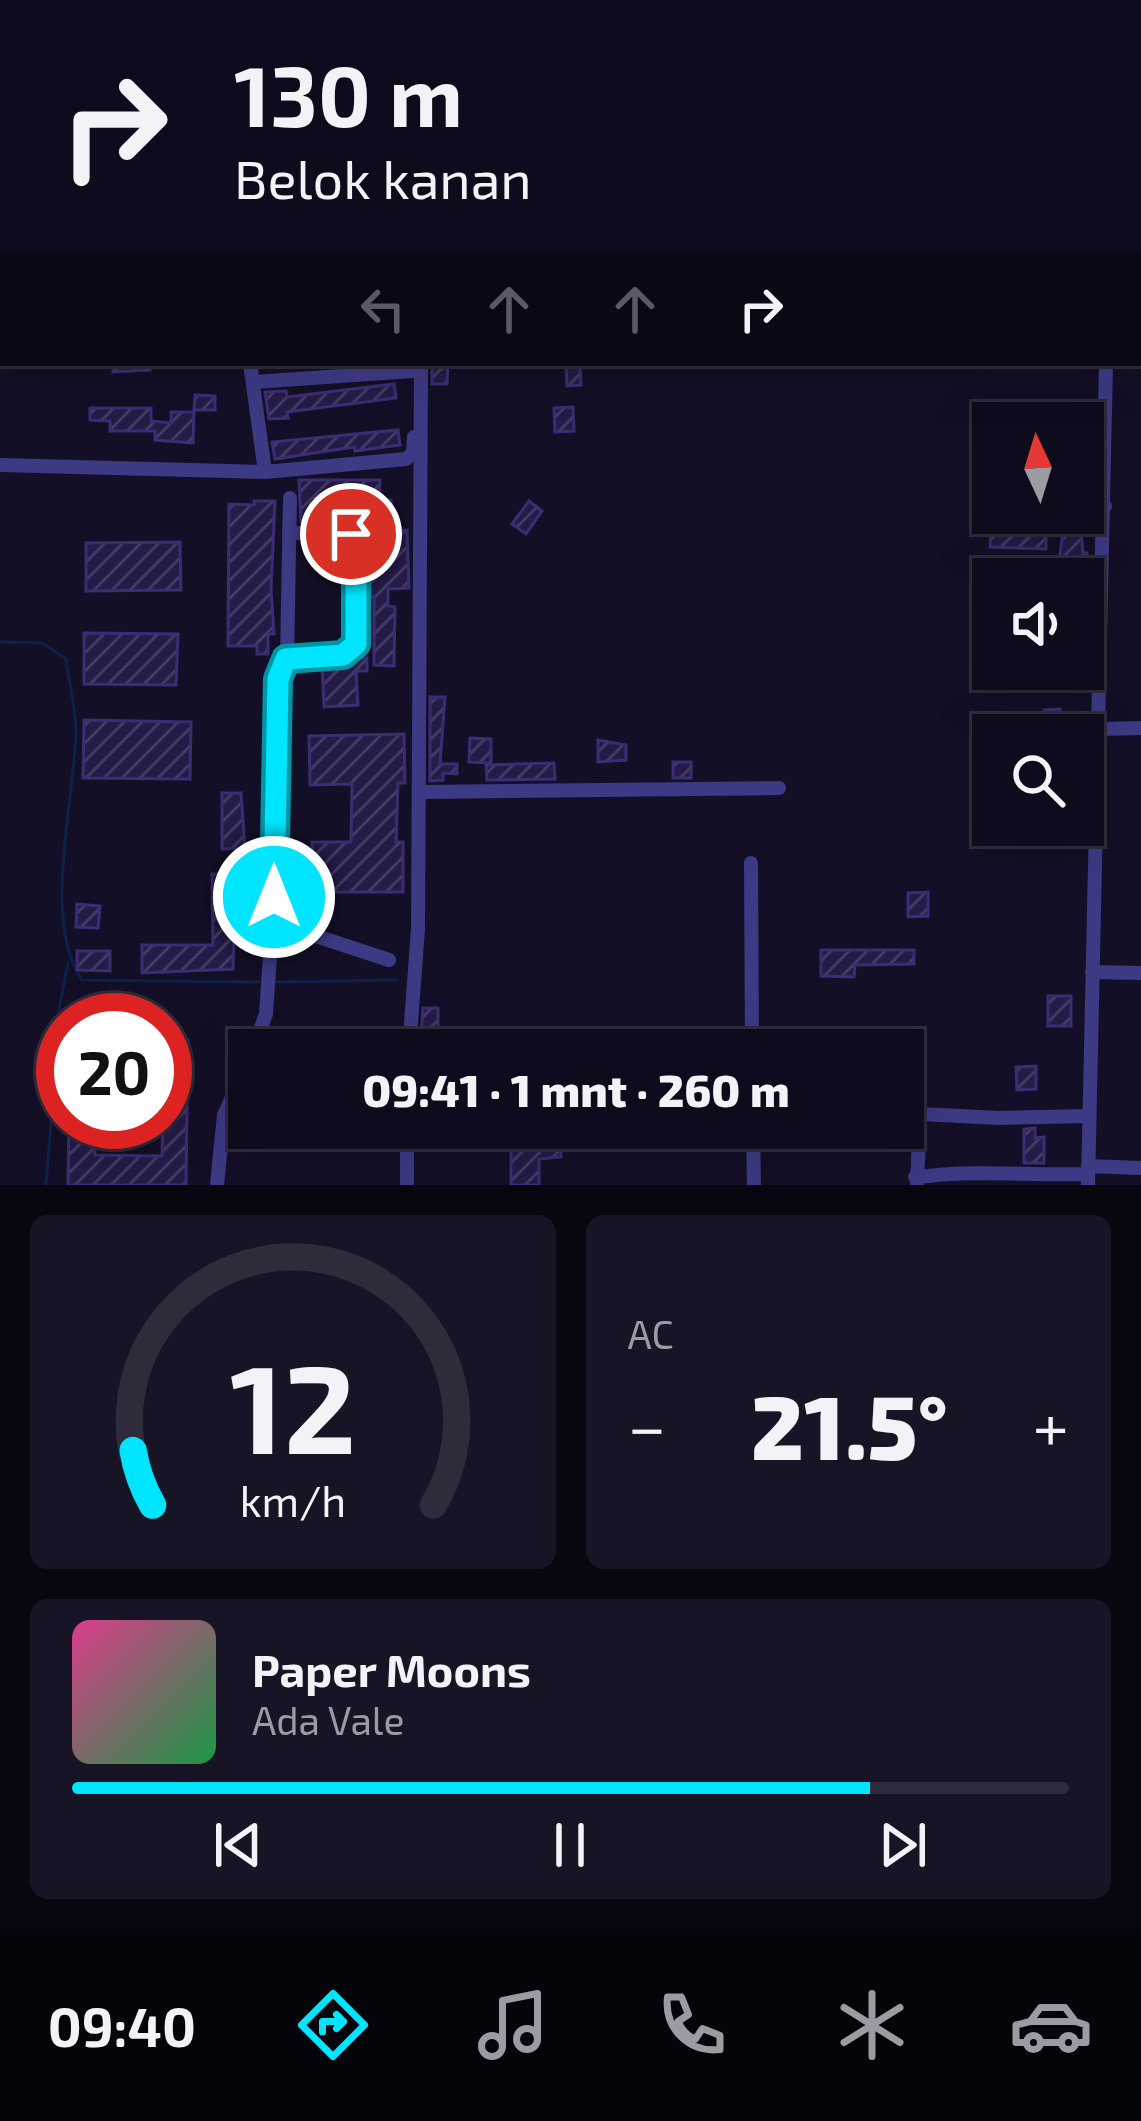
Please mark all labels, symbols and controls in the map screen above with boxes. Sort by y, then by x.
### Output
text: 130 m [234,43,463,144]
icon: right [36,48,192,204]
text: Belok kanan [234,145,532,210]
icon: left [350,276,416,342]
icon: ahead [476,276,542,342]
icon: ahead [602,276,668,342]
icon: right [728,276,794,342]
north arrow [972,402,1104,534]
map controls [972,402,1104,846]
pin [300,483,402,585]
icon: arrive [318,501,384,567]
button: sound [972,558,1104,690]
button: search [972,714,1104,846]
position arrow [211,834,337,960]
speed limit sign: 20 [36,993,192,1149]
text: 09:41 · 1 mnt · 260 m [362,1062,790,1116]
text: AC [628,1310,674,1357]
text: 12 [230,1329,356,1479]
text: 21.5° [751,1370,948,1478]
text: − [628,1385,666,1464]
text: + [1033,1385,1069,1464]
text: km/h [239,1474,346,1526]
text: Paper Moons [252,1642,531,1696]
text: Ada Vale [252,1696,404,1743]
icon: previous [205,1812,271,1878]
icon: pause [537,1812,603,1878]
icon: next [870,1812,936,1878]
icon: directions [291,1983,375,2067]
icon: music [471,1983,555,2067]
icon: phone [650,1983,734,2067]
icon: climate [830,1983,914,2067]
icon: car [1009,1983,1093,2067]
text: 09:40 [48,1993,196,2058]

